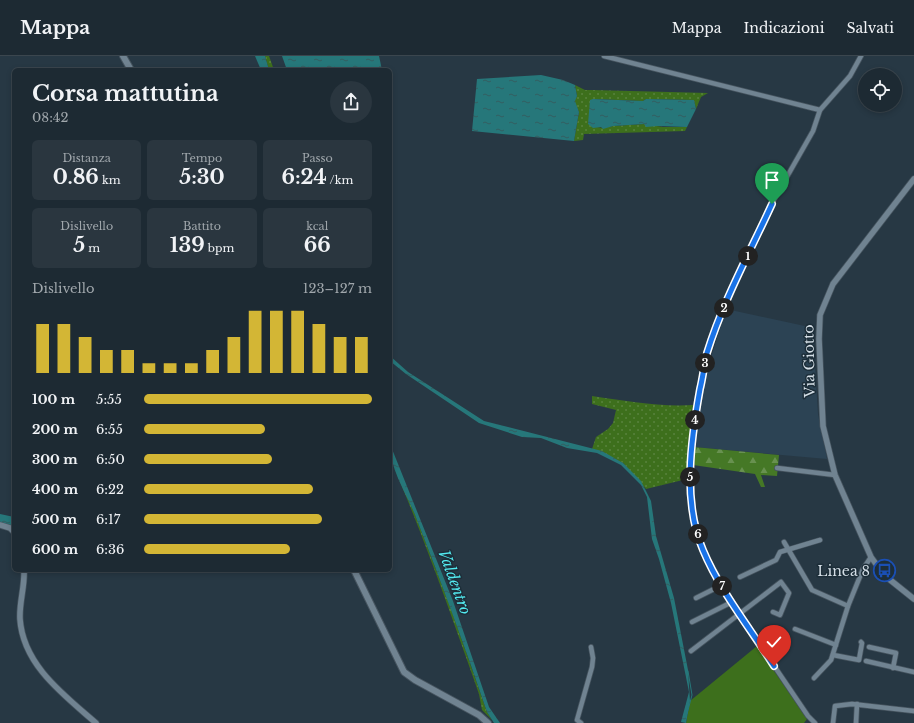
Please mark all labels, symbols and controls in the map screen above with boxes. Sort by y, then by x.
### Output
text: Mappa [20,16,90,39]
text: Mappa [672,19,721,37]
text: Indicazioni [743,19,825,37]
text: Salvati [847,19,894,37]
map controls [858,68,902,112]
button: locate [858,68,902,112]
text: Corsa mattutina [32,80,219,107]
button: share [330,81,372,123]
text: 08:42 [32,109,68,126]
text: Distanza [62,151,111,165]
text: Tempo [182,151,222,165]
text: Passo [302,151,333,165]
pin [755,163,789,204]
text: 0.86 [53,165,99,189]
text: 5:30 [179,165,225,189]
text: 6:24 [281,165,327,189]
icon: arrive [761,169,783,191]
text: km [99,173,121,187]
text: /km [327,173,353,187]
text: Dislivello [60,219,113,233]
text: Battito [183,219,221,233]
text: kcal [306,219,328,233]
text: 5 [73,233,85,257]
text: 139 [170,233,205,257]
text: 66 [304,233,331,257]
text: m [85,241,100,255]
text: bpm [205,241,234,255]
pin: 1 [738,246,758,266]
text: 1 [746,249,750,263]
text: Dislivello [32,280,94,297]
text: 123–127 m [303,280,372,297]
pin: 2 [714,298,734,318]
text: 2 [720,301,728,315]
street label: Via Giotto [799,324,819,399]
pin: 3 [695,353,715,373]
text: 3 [701,356,709,370]
text: 100 m [32,391,75,408]
text: 5:55 [96,391,122,408]
pin: 4 [685,410,705,430]
text: 4 [691,413,699,427]
text: 200 m [32,421,78,438]
text: 6:55 [96,421,123,438]
text: 300 m [32,451,78,468]
text: 6:50 [96,451,125,468]
pin: 5 [680,467,700,487]
text: 5 [687,470,693,484]
text: 400 m [32,481,78,498]
text: 6:22 [96,481,124,498]
text: 500 m [32,511,77,528]
text: 6:17 [96,511,120,528]
pin: 6 [688,524,708,544]
text: 6 [694,527,702,541]
text: 600 m [32,541,78,558]
text: 6:36 [96,541,124,558]
water label: Valdentro [434,547,476,617]
bus stop icon: Linea 8 [872,558,898,584]
place label: Linea 8 [817,562,870,580]
pin: 7 [712,576,732,596]
text: 7 [719,579,725,593]
pin [757,625,791,666]
icon: check [763,631,785,653]

